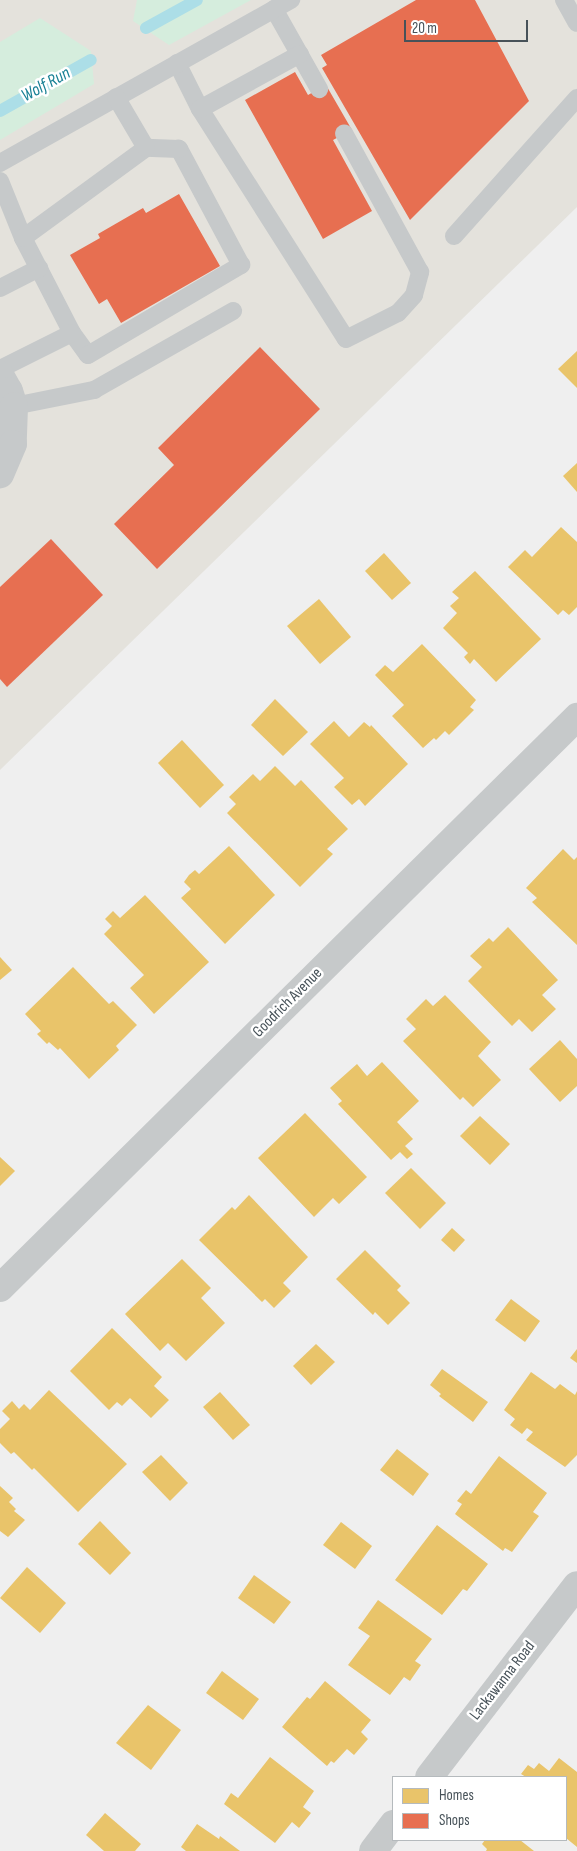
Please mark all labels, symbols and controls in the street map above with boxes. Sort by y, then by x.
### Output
scale bar [407,10,531,42]
text: 20 m [412,19,437,38]
water label: Wolf Run [18,63,74,107]
street label: Goodrich Avenue [249,964,327,1042]
street label: Lackawanna Road [466,1638,540,1724]
legend [392,1776,567,1841]
text: Homes [439,1786,474,1805]
text: Shops [439,1811,470,1830]

